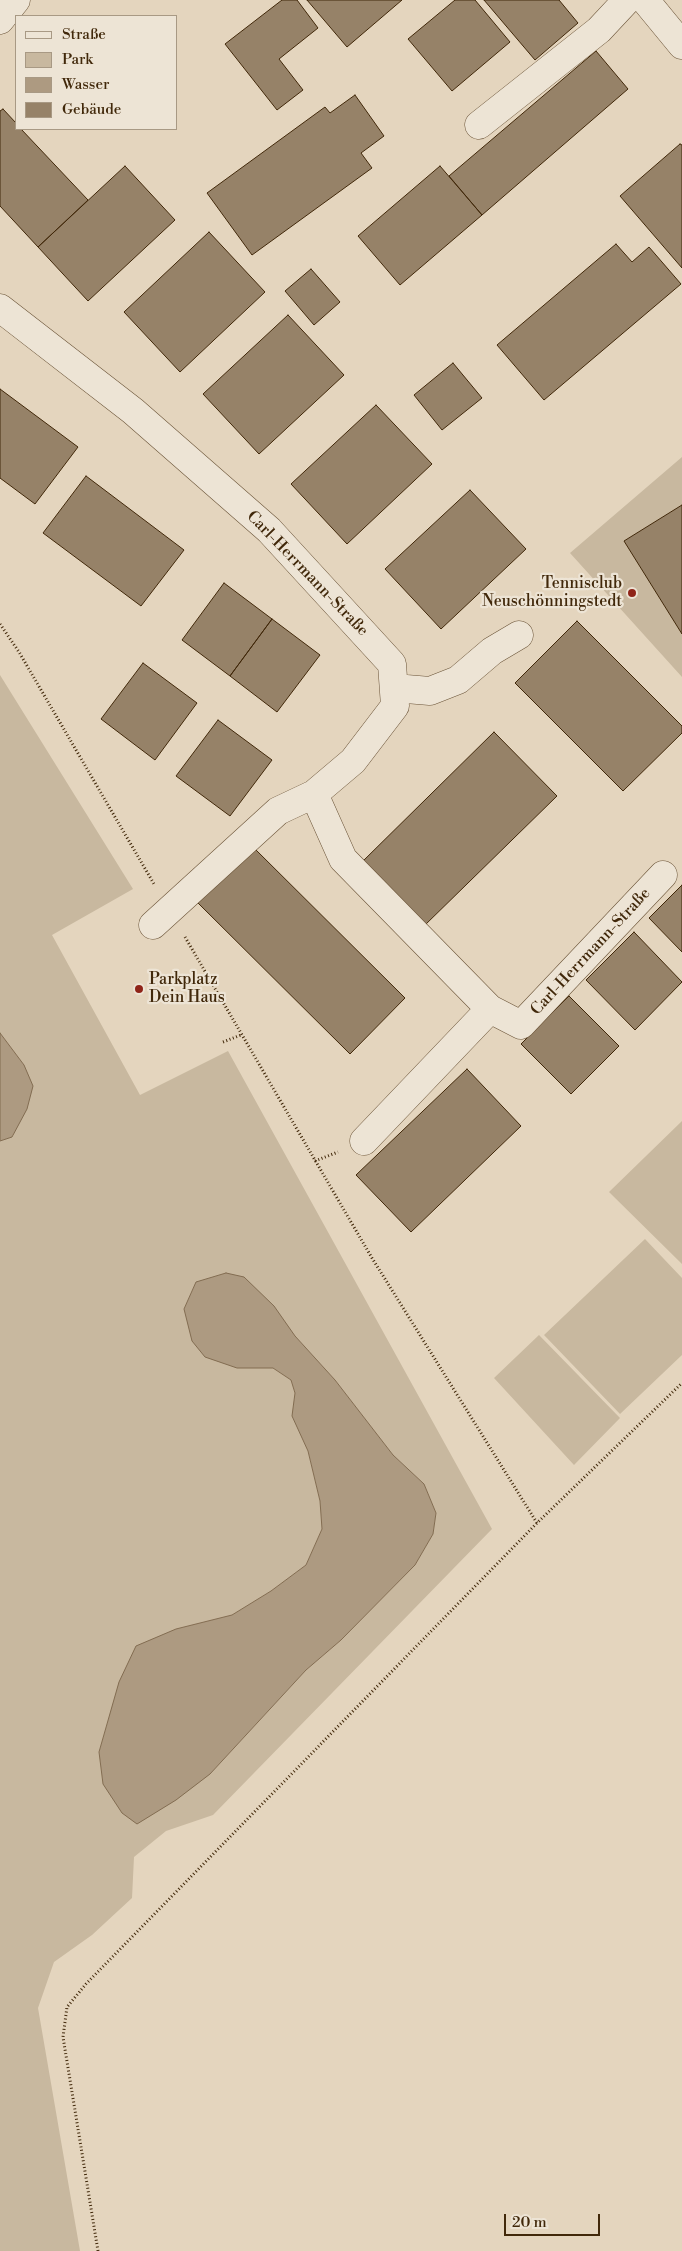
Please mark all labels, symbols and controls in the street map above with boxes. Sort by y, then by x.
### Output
legend [15,15,178,130]
text: Straße [62,25,106,44]
text: Park [62,50,93,69]
text: Wasser [62,75,109,94]
text: Gebäude [62,100,121,119]
street label: Carl-Herrmann-Straße [242,507,372,641]
place label: Tennisclub Neuschönningstedt [482,574,622,612]
marker: Tennisclub Neuschönningstedt [626,587,638,599]
street label: Carl-Herrmann-Straße [527,884,655,1020]
place label: Parkplatz Dein Haus [149,970,225,1008]
marker: Parkplatz Dein Haus [133,983,145,995]
scale bar [507,2204,603,2236]
text: 20 m [512,2213,547,2232]

